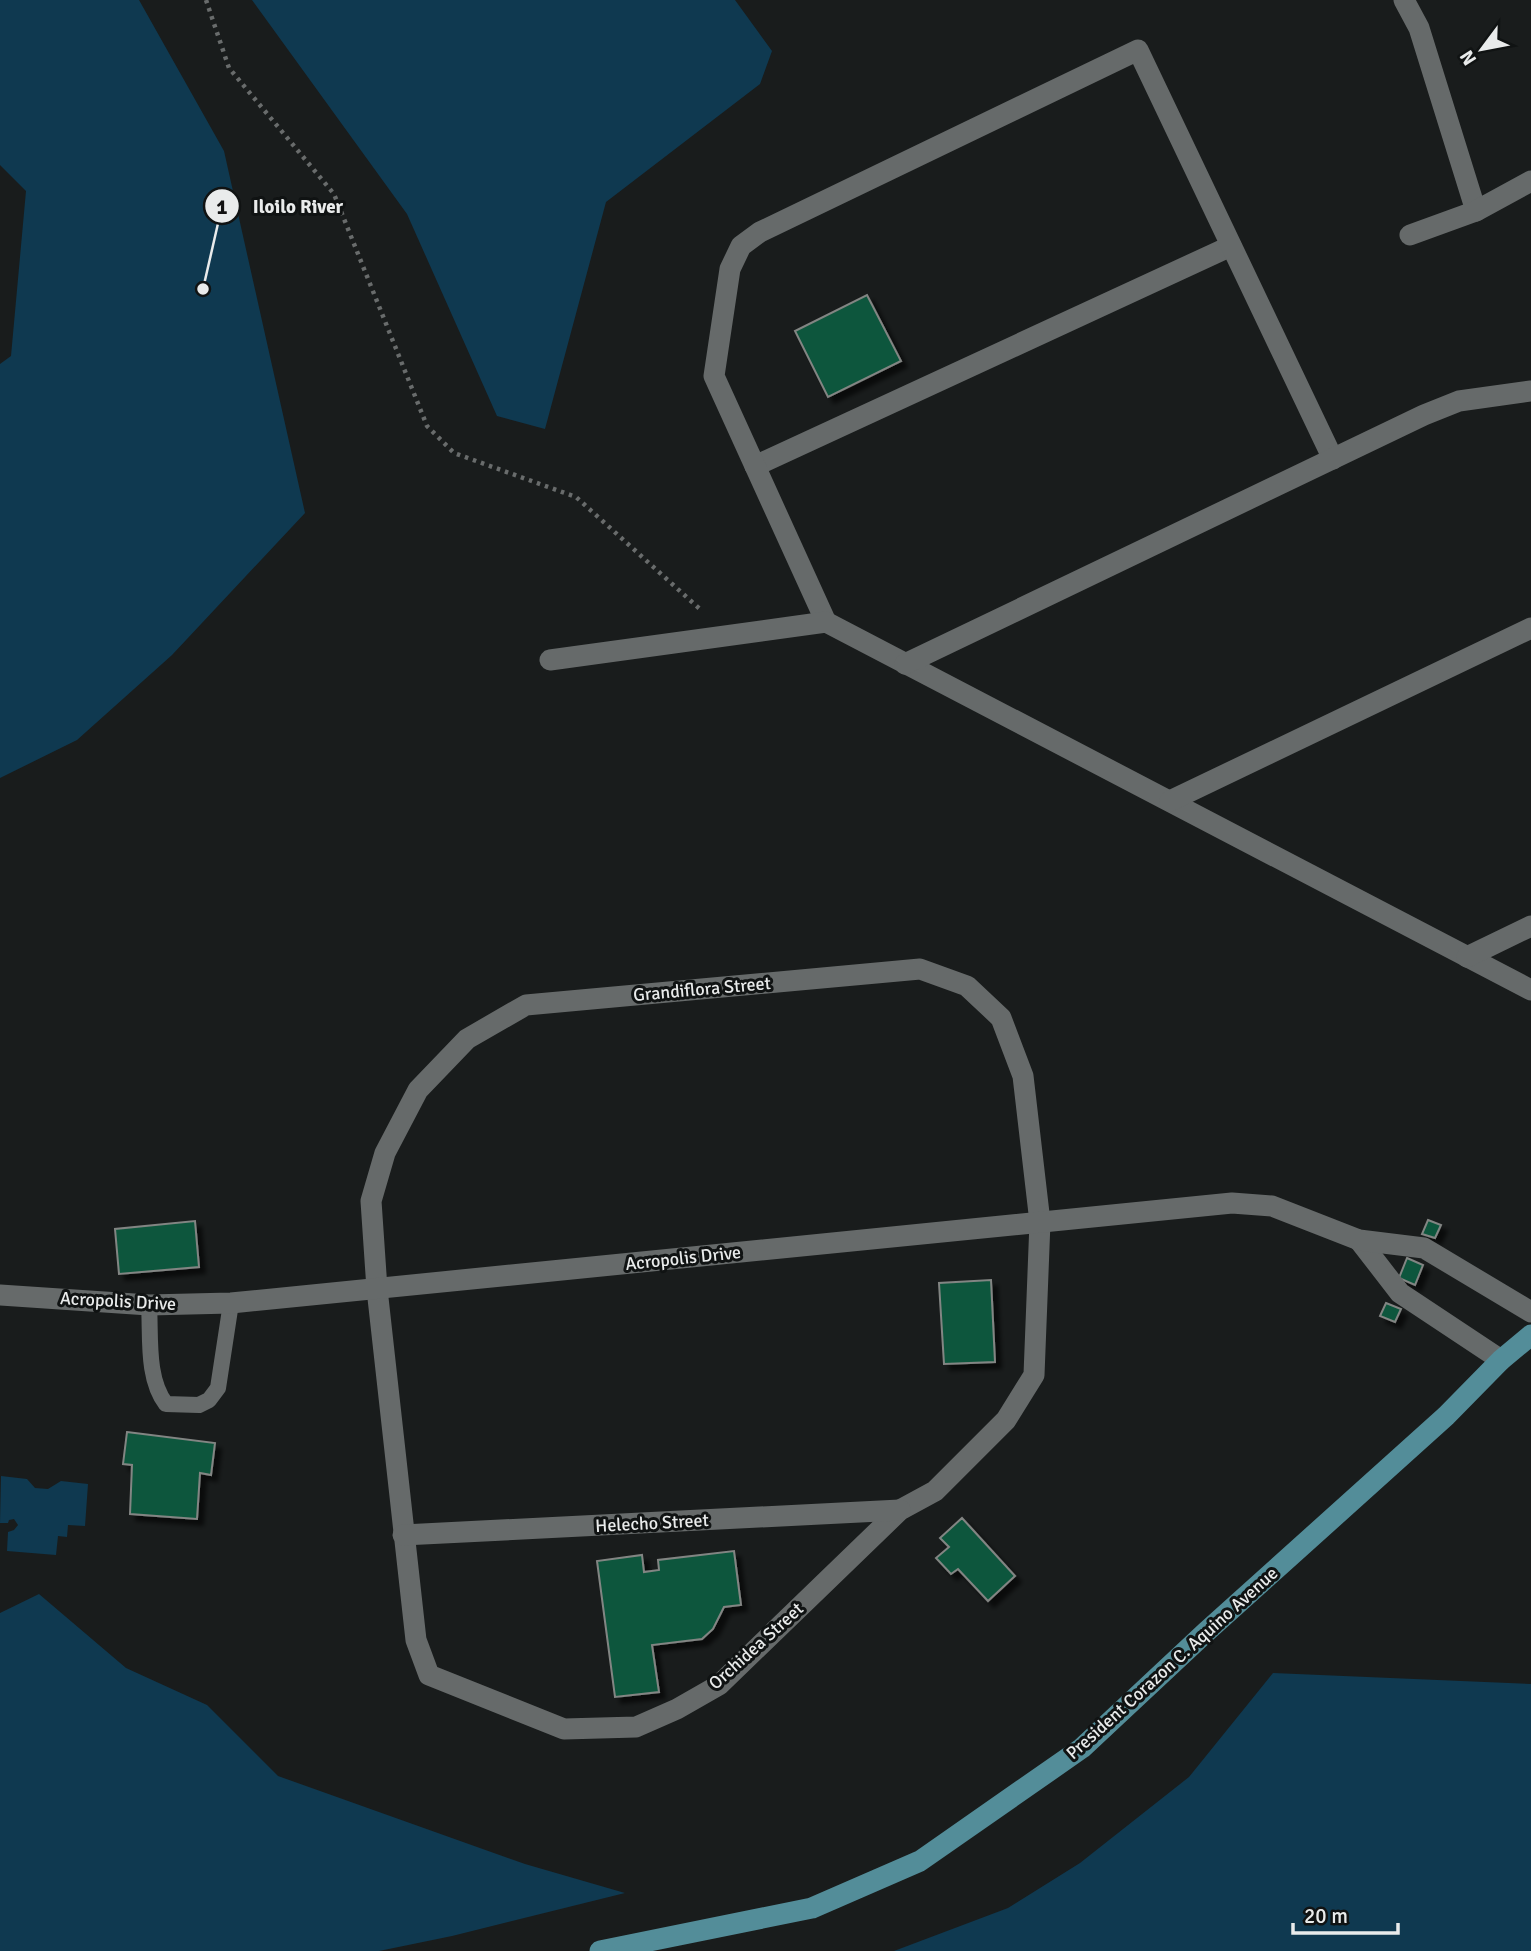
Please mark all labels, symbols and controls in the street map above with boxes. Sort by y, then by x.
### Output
north arrow [1447,14,1517,84]
text: N [1455,46,1482,69]
callout: Iloilo River [204,186,357,226]
text: 1 [216,194,228,220]
text: Iloilo River [253,195,344,219]
street label: Grandiflora Street [632,972,772,1006]
street label: Acropolis Drive [624,1241,742,1275]
street label: Acropolis Drive [59,1287,177,1315]
street label: Helecho Street [595,1509,709,1537]
street label: President Corazon C. Aquino Avenue [1062,1562,1282,1764]
street label: Orchidea Street [704,1598,808,1694]
scale bar [1293,1892,1398,1936]
text: 20 m [1304,1903,1348,1929]

